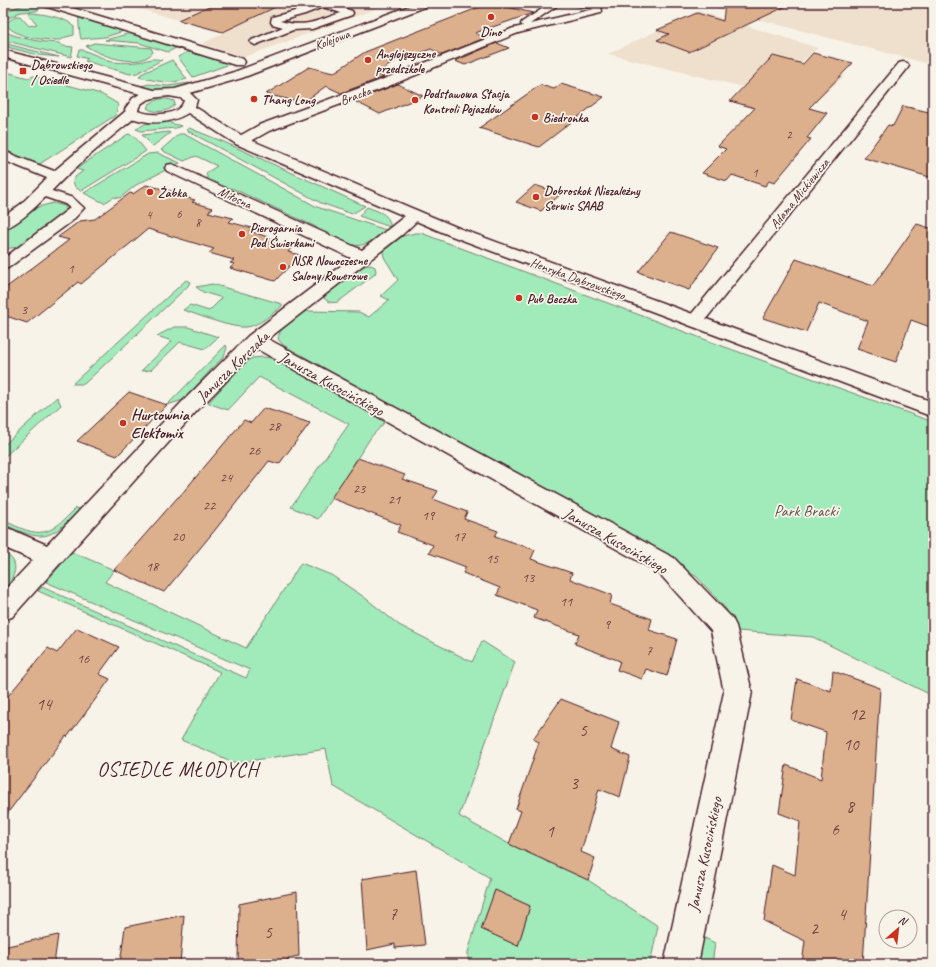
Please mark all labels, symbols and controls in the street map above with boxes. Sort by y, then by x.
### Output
marker: Dino [486,12,496,22]
place label: Dino [480,24,503,40]
street label: Kolejowa [312,25,353,54]
place label: Anglojęzyczne przedszkole [376,46,437,77]
marker: Anglojęzyczne przedszkole [363,55,373,65]
place label: Dąbrowskiego / Osiedle [31,57,93,88]
marker: Dąbrowskiego / Osiedle [18,66,28,76]
street label: Bracka [338,83,374,109]
place label: Podstawowa Stacja Kontroli Pojazdów [423,86,510,117]
place label: Thang Long [262,92,316,108]
marker: Thang Long [249,94,259,104]
marker: Podstawowa Stacja Kontroli Pojazdów [410,95,420,105]
place label: Biedronka [543,110,589,126]
marker: Biedronka [530,112,540,122]
house number: 2 [786,127,793,143]
street label: Adama Mickiewicza [767,154,834,232]
house number: 1 [752,165,758,181]
street label: Miłosna [215,183,254,213]
place label: Dobroskok Niezależny Serwis SAAB [544,183,641,214]
place label: Żabka [158,185,188,201]
marker: Żabka [145,187,155,197]
marker: Dobroskok Niezależny Serwis SAAB [531,192,541,202]
house number: 6 [176,206,182,222]
house number: 4 [146,207,153,223]
house number: 8 [195,215,202,231]
place label: Pierogarnia Pod Świerkami [250,220,316,251]
marker: Pierogarnia Pod Świerkami [237,229,247,239]
place label: NSR Nowoczesne Salony Rowerowe [291,253,369,284]
street label: Henryka Dąbrowskiego [528,254,628,304]
house number: 1 [68,261,74,277]
marker: NSR Nowoczesne Salony Rowerowe [278,262,288,272]
place label: Pub Beczka [527,291,578,307]
marker: Pub Beczka [514,293,524,303]
house number: 3 [21,301,29,318]
street label: Janusza Korczaka [191,326,274,407]
street label: Janusza Kusocińskiego [275,346,388,421]
place label: Hurtownia Elektomix [131,405,191,443]
marker: Hurtownia Elektomix [118,418,128,428]
house number: 28 [268,418,282,435]
house number: 26 [248,442,261,459]
house number: 24 [220,469,234,486]
house number: 23 [353,480,367,497]
house number: 21 [388,491,401,508]
house number: 22 [203,497,217,514]
park label: Park Bracki [774,501,840,521]
street label: Janusza Kusocińskiego [559,503,672,579]
house number: 19 [422,507,436,524]
house number: 20 [172,528,186,545]
house number: 17 [453,528,466,545]
house number: 15 [486,550,499,567]
house number: 18 [146,558,160,575]
house number: 13 [522,569,536,586]
house number: 11 [560,593,573,610]
house number: 9 [604,616,612,633]
house number: 7 [646,642,653,659]
house number: 16 [77,650,90,667]
house number: 14 [36,694,54,715]
house number: 12 [849,704,866,725]
house number: 5 [579,720,588,741]
house number: 10 [843,734,860,755]
district label: OSIEDLE MŁODYCH [97,757,262,782]
house number: 3 [570,773,579,794]
street label: Janusza Kusocińskiego [683,794,727,914]
house number: 8 [846,796,856,817]
house number: 6 [831,819,840,840]
house number: 1 [546,821,555,842]
house number: 7 [389,904,398,925]
house number: 4 [838,904,848,925]
north arrow [878,909,918,949]
text: N [896,912,911,929]
house number: 2 [810,918,819,939]
house number: 5 [264,922,273,943]

